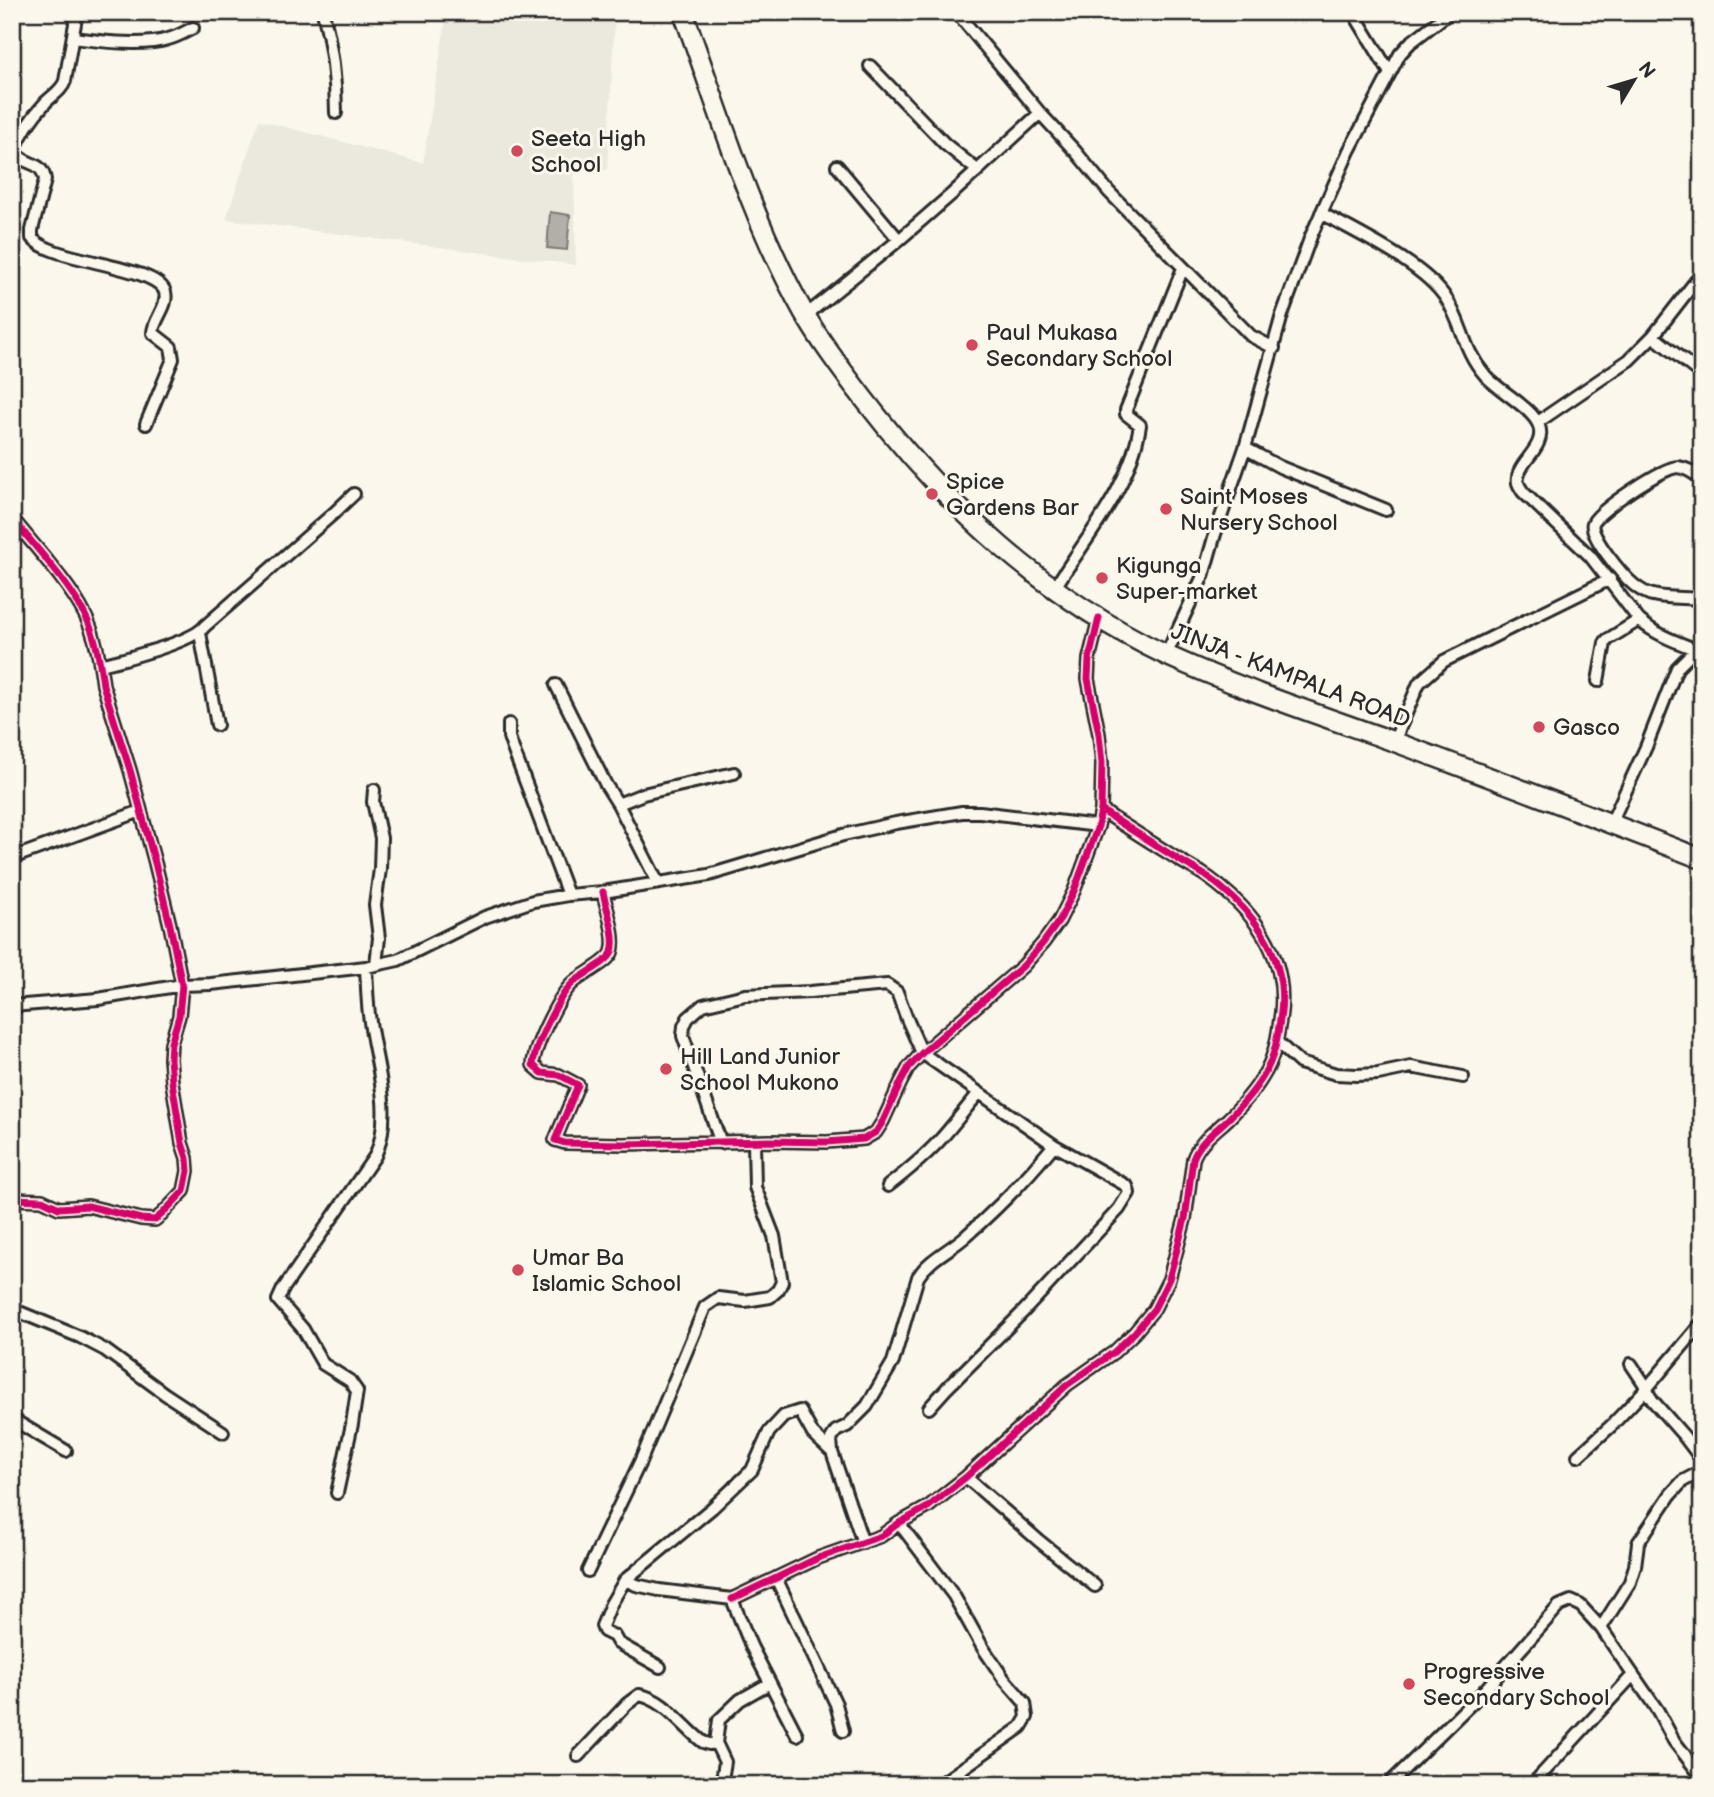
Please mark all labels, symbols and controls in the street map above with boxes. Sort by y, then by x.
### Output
north arrow [1598,46,1668,116]
text: N [1633,58,1660,83]
place label: Seeta High School [531,125,646,179]
marker: Seeta High School [509,143,525,159]
place label: Paul Mukasa Secondary School [986,319,1172,373]
marker: Paul Mukasa Secondary School [964,337,980,353]
place label: Spice Gardens Bar [946,468,1079,522]
place label: Saint Moses Nursery School [1180,483,1338,537]
marker: Spice Gardens Bar [924,486,940,502]
marker: Saint Moses Nursery School [1158,501,1174,517]
place label: Kigunga Super-market [1116,552,1258,606]
marker: Kigunga Super-market [1094,570,1110,586]
street label: JINJA - KAMPALA ROAD [1167,617,1414,735]
place label: Gasco [1553,714,1620,742]
marker: Gasco [1531,719,1547,735]
place label: Hill Land Junior School Mukono [680,1043,841,1097]
marker: Hill Land Junior School Mukono [658,1061,674,1077]
place label: Umar Ba Islamic School [532,1244,681,1298]
marker: Umar Ba Islamic School [510,1262,526,1278]
place label: Progressive Secondary School [1423,1658,1609,1712]
marker: Progressive Secondary School [1401,1676,1417,1692]

